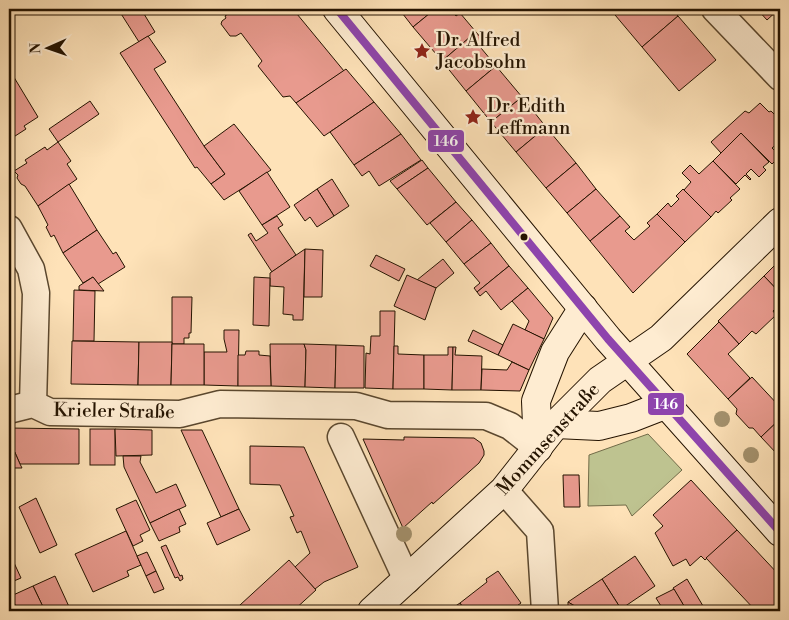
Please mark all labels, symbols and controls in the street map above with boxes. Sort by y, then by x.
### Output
north arrow [22,22,72,72]
place label: Dr. Alfred Jacobsohn [435,28,526,74]
place icon: Dr. Alfred Jacobsohn [412,41,432,61]
text: N [27,43,45,54]
place label: Dr. Edith Leffmann [487,94,570,140]
place icon: Dr. Edith Leffmann [463,107,483,127]
line badge: 146 [427,129,465,153]
text: 146 [434,133,458,151]
unlabelled marker [519,232,529,242]
street label: Mommsenstraße [491,378,605,500]
line badge: 146 [647,392,685,416]
text: 146 [654,396,678,414]
street label: Krieler Straße [53,398,175,424]

